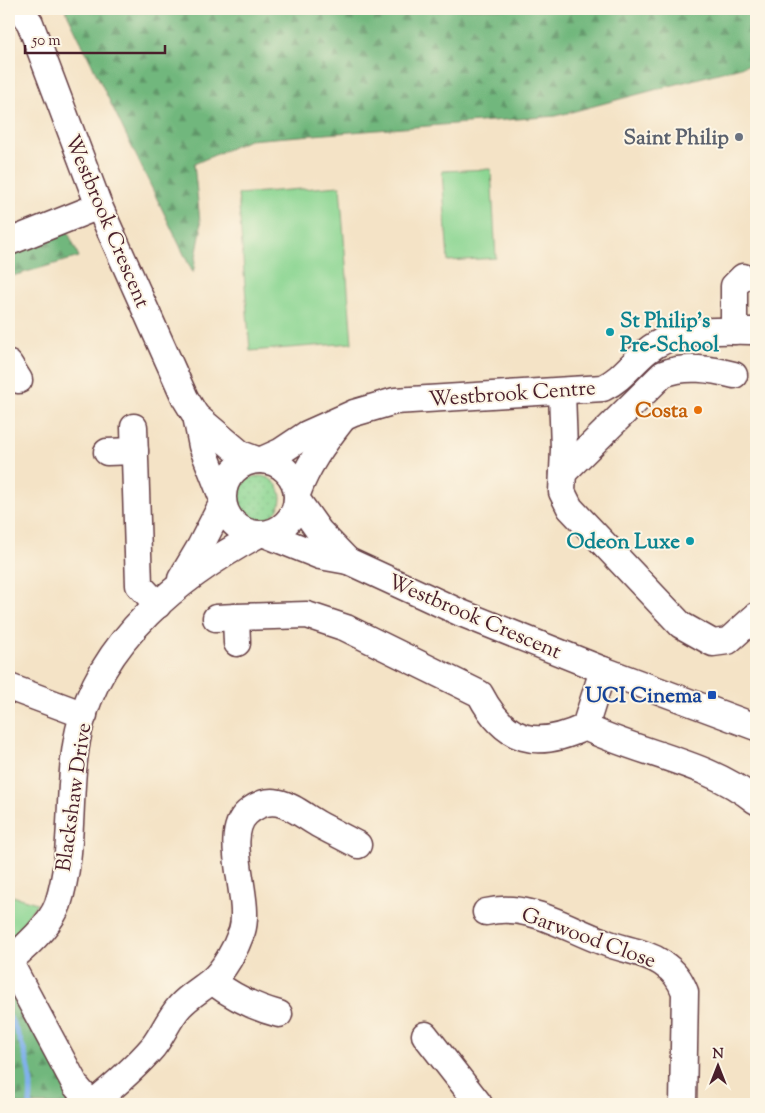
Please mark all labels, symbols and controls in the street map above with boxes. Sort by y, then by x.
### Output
scale bar [25,22,165,54]
text: 50 m [31,31,61,52]
place label: Saint Philip [623,124,729,154]
street label: Westbrook Crescent [56,130,156,313]
marker: Saint Philip [733,131,745,143]
place label: St Philip's Pre-School [620,307,719,361]
marker: St Philip's Pre-School [604,326,616,338]
street label: Westbrook Centre [427,374,597,416]
place label: Costa [635,397,688,427]
marker: Costa [692,404,704,416]
place label: Odeon Luxe [566,528,680,558]
marker: Odeon Luxe [684,535,696,547]
street label: Westbrook Crescent [383,568,566,668]
place label: UCI Cinema [585,682,702,712]
marker: UCI Cinema [706,689,718,701]
street label: Blackshaw Drive [50,721,100,874]
street label: Garwood Close [517,901,660,977]
north arrow [692,1040,742,1090]
text: N [712,1045,724,1065]

